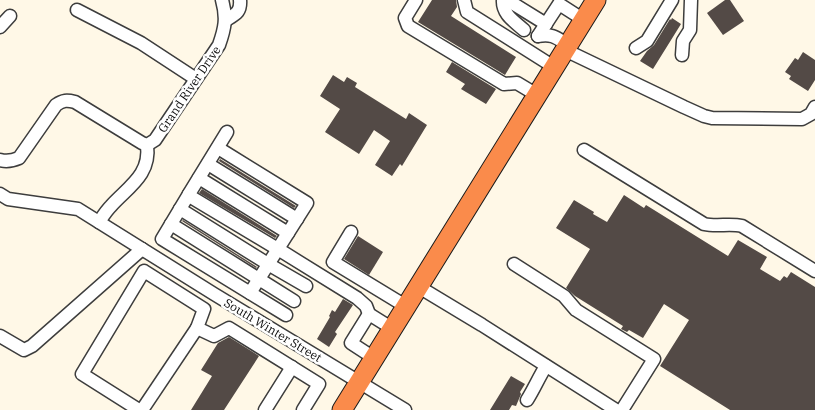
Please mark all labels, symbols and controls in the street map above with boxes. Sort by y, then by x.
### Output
street label: Grand River Drive [154,43,224,135]
street label: South Winter Street [222,295,324,365]

